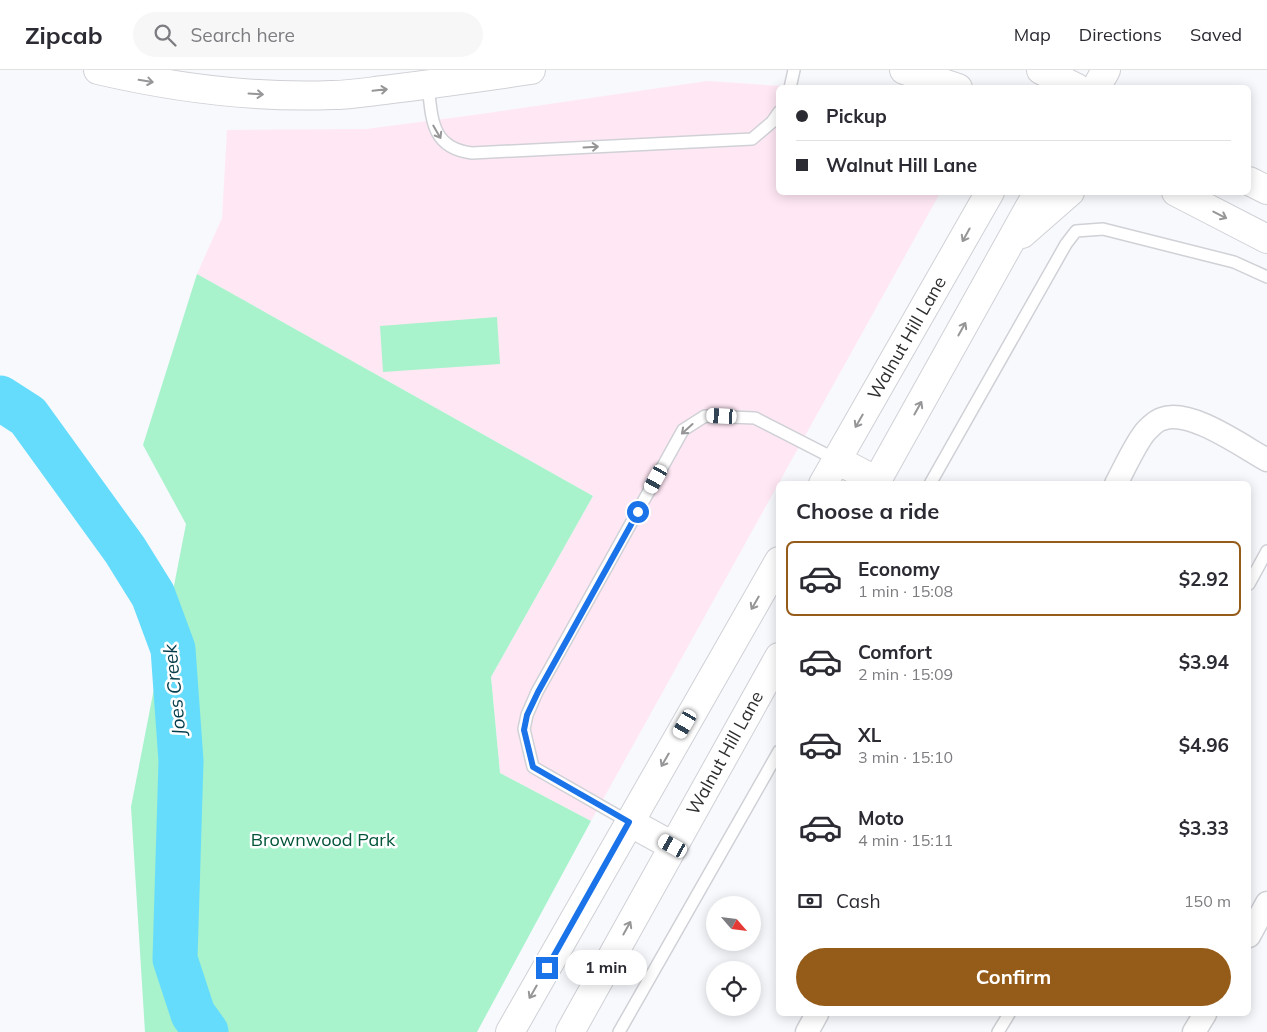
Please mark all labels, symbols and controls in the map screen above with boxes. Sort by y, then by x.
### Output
search box [133,12,483,57]
text: Zipcab [25,20,103,50]
icon: search [151,21,179,49]
text: Search here [191,23,295,47]
text: Map [1014,23,1051,46]
text: Directions [1079,23,1162,46]
text: Saved [1190,23,1242,46]
one-way arrow [138,76,154,86]
one-way arrow [372,85,388,95]
one-way arrow [247,89,263,99]
text: Pickup [826,104,887,128]
one-way arrow [433,124,443,138]
one-way arrow [583,143,599,152]
text: Walnut Hill Lane [826,153,977,177]
one-way arrow [1212,210,1227,220]
one-way arrow [961,227,970,242]
street label: Walnut Hill Lane [862,272,951,403]
one-way arrow [957,322,967,336]
one-way arrow [913,401,923,416]
car [706,408,737,424]
one-way arrow [853,414,863,428]
one-way arrow [681,423,693,435]
car [642,462,669,496]
text: Choose a ride [796,497,939,525]
route start [627,501,649,523]
icon: car [798,556,843,601]
text: Economy [858,557,940,581]
text: $2.92 [1179,567,1229,591]
text: 1 min · 15:08 [858,581,953,601]
one-way arrow [749,596,759,610]
icon: car [798,639,843,684]
text: Comfort [858,640,932,664]
water label: Joes Creek [157,642,191,739]
text: $3.94 [1179,650,1229,674]
text: 2 min · 15:09 [858,664,953,684]
street label: Walnut Hill Lane [681,687,768,819]
car [671,707,698,741]
icon: car [798,722,843,767]
text: XL [858,723,881,747]
text: $4.96 [1179,733,1229,757]
text: 3 min · 15:10 [858,747,953,767]
one-way arrow [660,752,670,766]
icon: car [798,805,843,850]
text: Moto [858,806,904,830]
text: $3.33 [1179,816,1229,840]
park label: Brownwood Park [251,828,396,851]
text: 4 min · 15:11 [858,830,953,850]
car [656,832,689,860]
icon: cash [796,887,824,915]
text: Cash [836,889,881,913]
text: 150 m [1184,891,1231,911]
north arrow [706,896,761,951]
map controls [706,896,761,1016]
one-way arrow [623,922,633,936]
button: Confirm [796,948,1231,1006]
callout: 1 min [564,950,647,986]
route end [536,957,558,979]
text: 1 min [585,957,627,977]
button: locate [706,961,761,1016]
one-way arrow [527,984,537,999]

